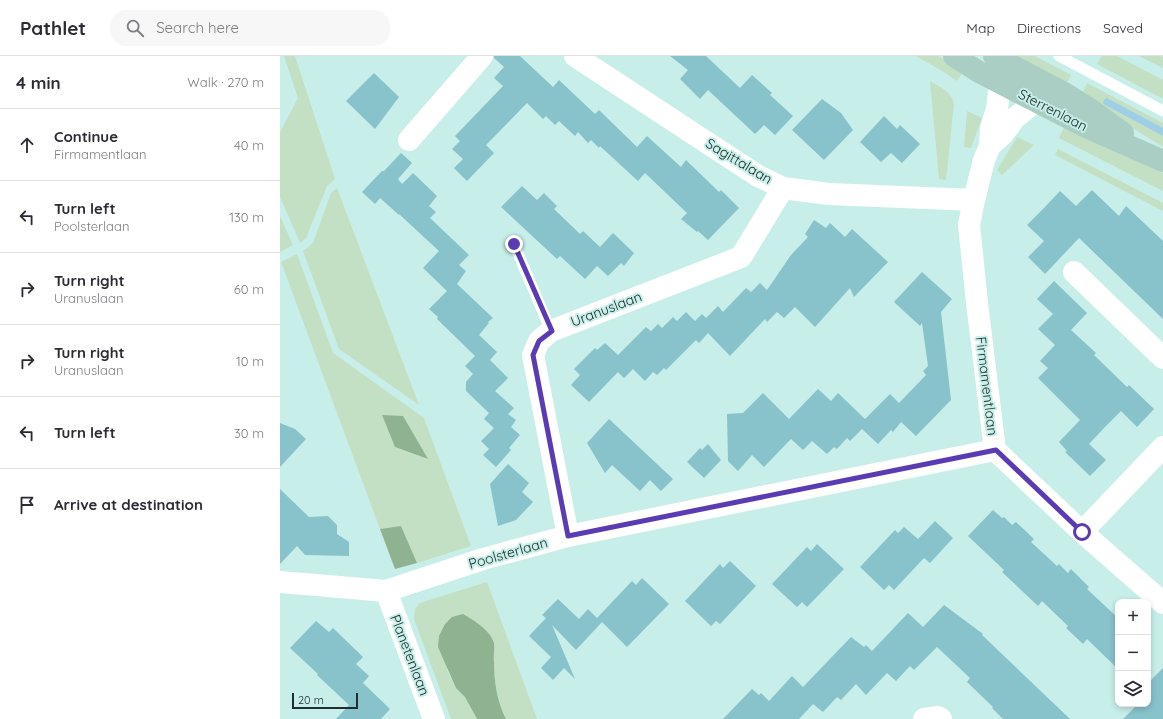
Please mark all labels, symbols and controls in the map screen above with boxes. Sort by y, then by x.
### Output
search box [110,10,390,46]
text: Pathlet [20,16,86,40]
icon: search [124,17,146,39]
text: Search here [156,18,239,37]
text: Map [966,19,995,37]
text: Directions [1017,19,1081,37]
text: Saved [1103,19,1143,37]
text: 4 min [16,72,61,93]
text: Walk · 270 m [187,74,264,90]
street label: Sterrenlaan [1015,85,1091,135]
text: Continue [54,127,118,146]
icon: ahead [16,134,38,156]
street label: Sagittalaan [702,134,776,188]
text: 40 m [234,137,264,153]
text: Firmamentlaan [54,146,146,162]
text: Turn left [54,199,116,218]
icon: left [16,206,38,228]
text: 130 m [229,209,264,225]
text: Poolsterlaan [54,218,130,234]
route end [505,235,523,253]
text: Turn right [54,271,125,290]
icon: right [16,278,38,300]
text: 60 m [234,281,264,297]
street label: Uranuslaan [568,287,644,331]
text: Uranuslaan [54,290,123,306]
street label: Firmamentlaan [972,336,1002,436]
text: Turn right [54,343,125,362]
icon: right [16,350,38,372]
text: 10 m [236,353,264,369]
text: Uranuslaan [54,362,123,378]
icon: left [16,422,38,444]
text: Turn left [54,423,116,442]
text: 30 m [234,425,264,441]
icon: arrive [16,494,38,516]
text: Arrive at destination [54,495,203,514]
route start [1073,523,1091,541]
street label: Poolsterlaan [466,533,550,573]
map controls [1115,599,1151,707]
button: + [1115,599,1151,635]
street label: Planetenlaan [386,612,434,698]
button: − [1115,635,1151,671]
button: layers [1115,671,1151,707]
scale bar [292,691,358,710]
text: 20 m [298,693,324,707]

